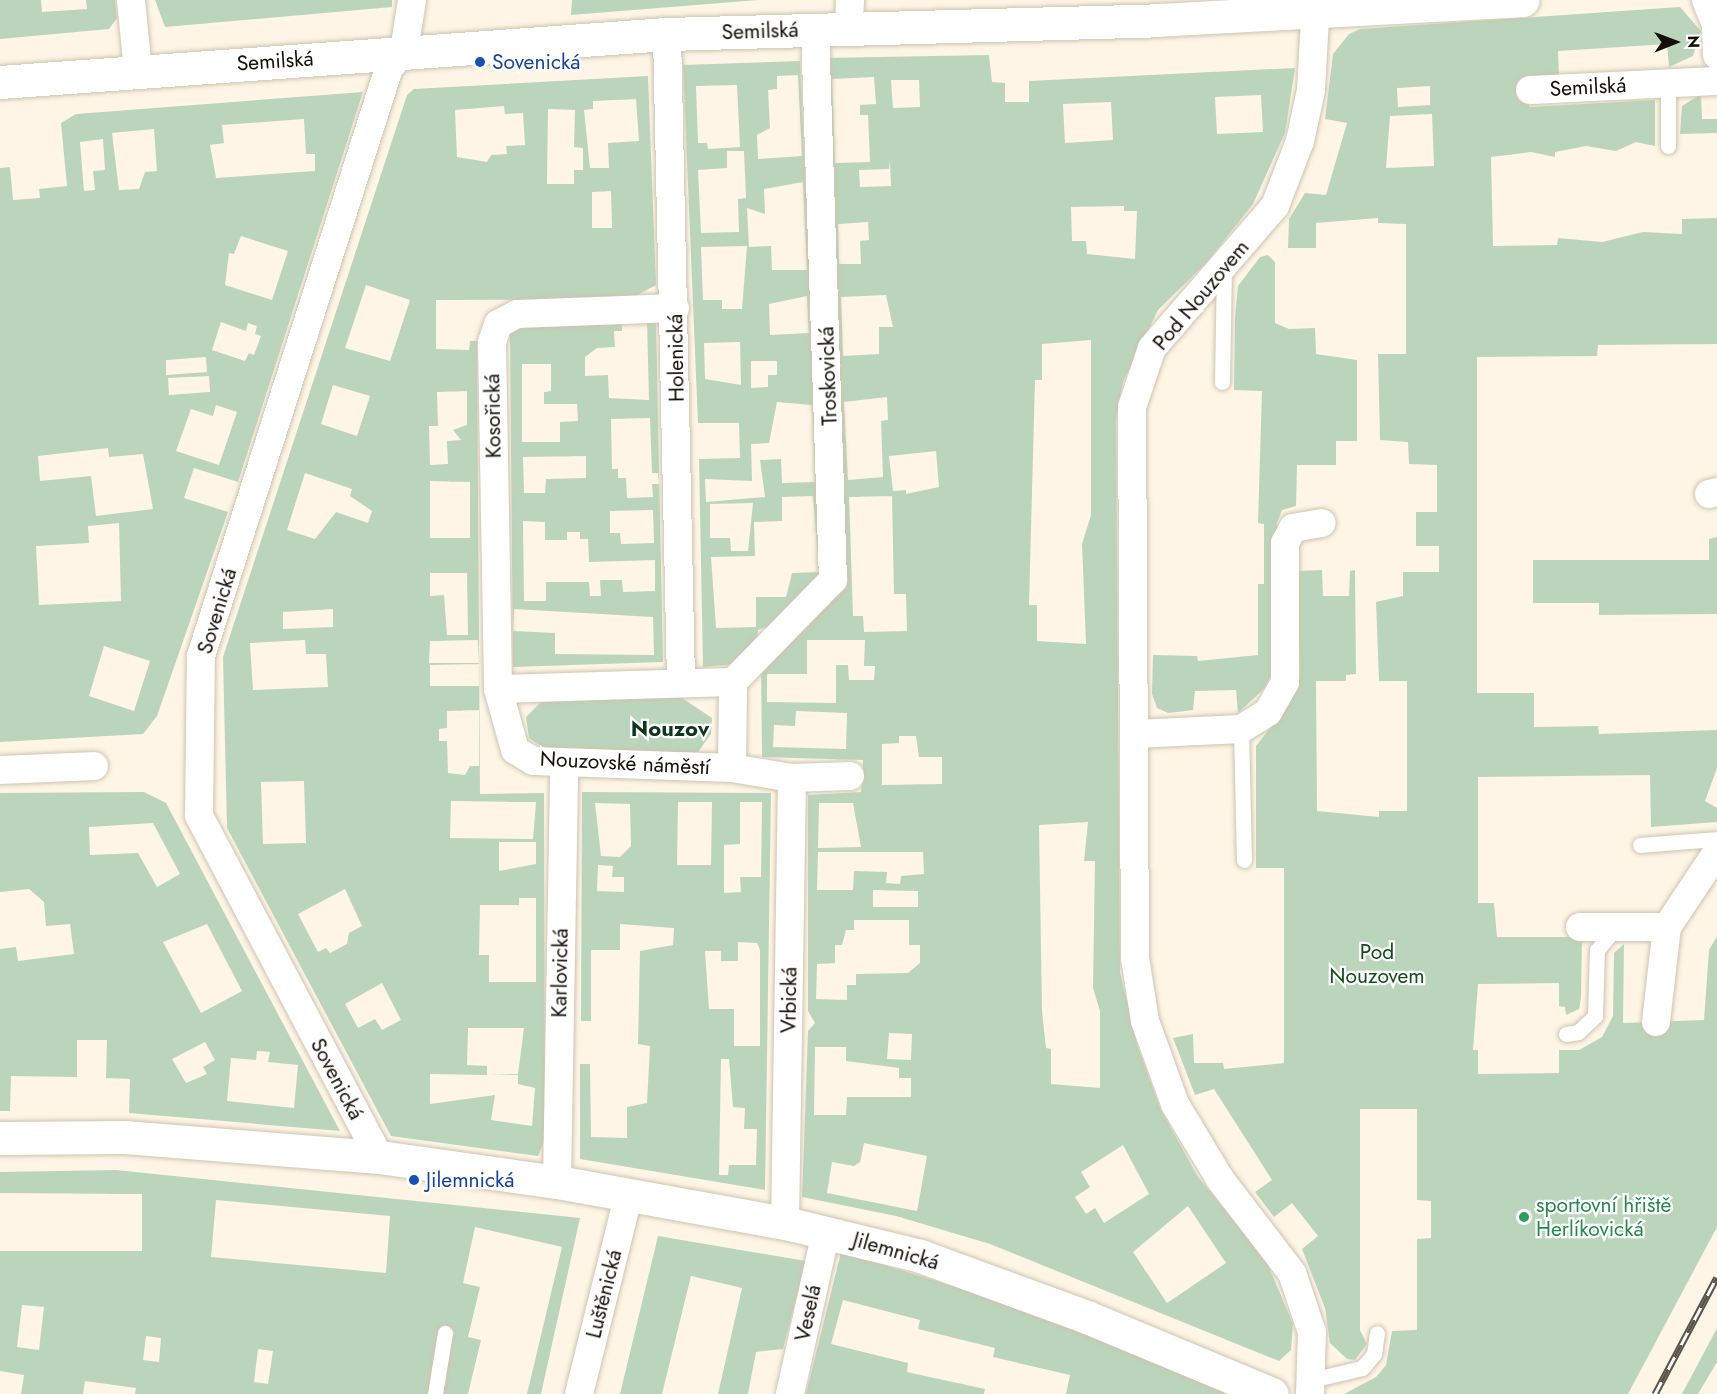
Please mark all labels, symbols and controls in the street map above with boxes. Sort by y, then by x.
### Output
north arrow [1645,12,1705,72]
street label: Semilská [721,17,799,45]
text: N [1682,35,1705,48]
street label: Semilská [236,46,314,76]
place label: Sovenická [492,49,580,75]
marker: Sovenická [473,55,487,69]
street label: Semilská [1549,72,1627,102]
street label: Pod Nouzovem [1148,235,1254,355]
street label: Holenická [663,314,689,402]
street label: Troskovická [814,326,842,426]
street label: Kosořická [480,373,506,459]
street label: Sovenická [192,565,242,657]
district label: Nouzov [631,716,709,742]
street label: Nouzovské náměstí [539,746,711,780]
street label: Karlovická [547,928,573,1018]
park label: Pod Nouzovem [1329,939,1425,989]
street label: Vrbická [776,967,802,1033]
street label: Sovenická [305,1034,369,1124]
place label: Jilemnická [426,1167,514,1193]
marker: Jilemnická [407,1173,421,1187]
place label: sportovní hřiště Herlíkovická [1536,1192,1671,1242]
marker: sportovní hřiště Herlíkovická [1517,1210,1531,1224]
street label: Jilemnická [850,1227,942,1275]
street label: Luštěnická [581,1247,627,1341]
street label: Veselá [790,1282,826,1344]

